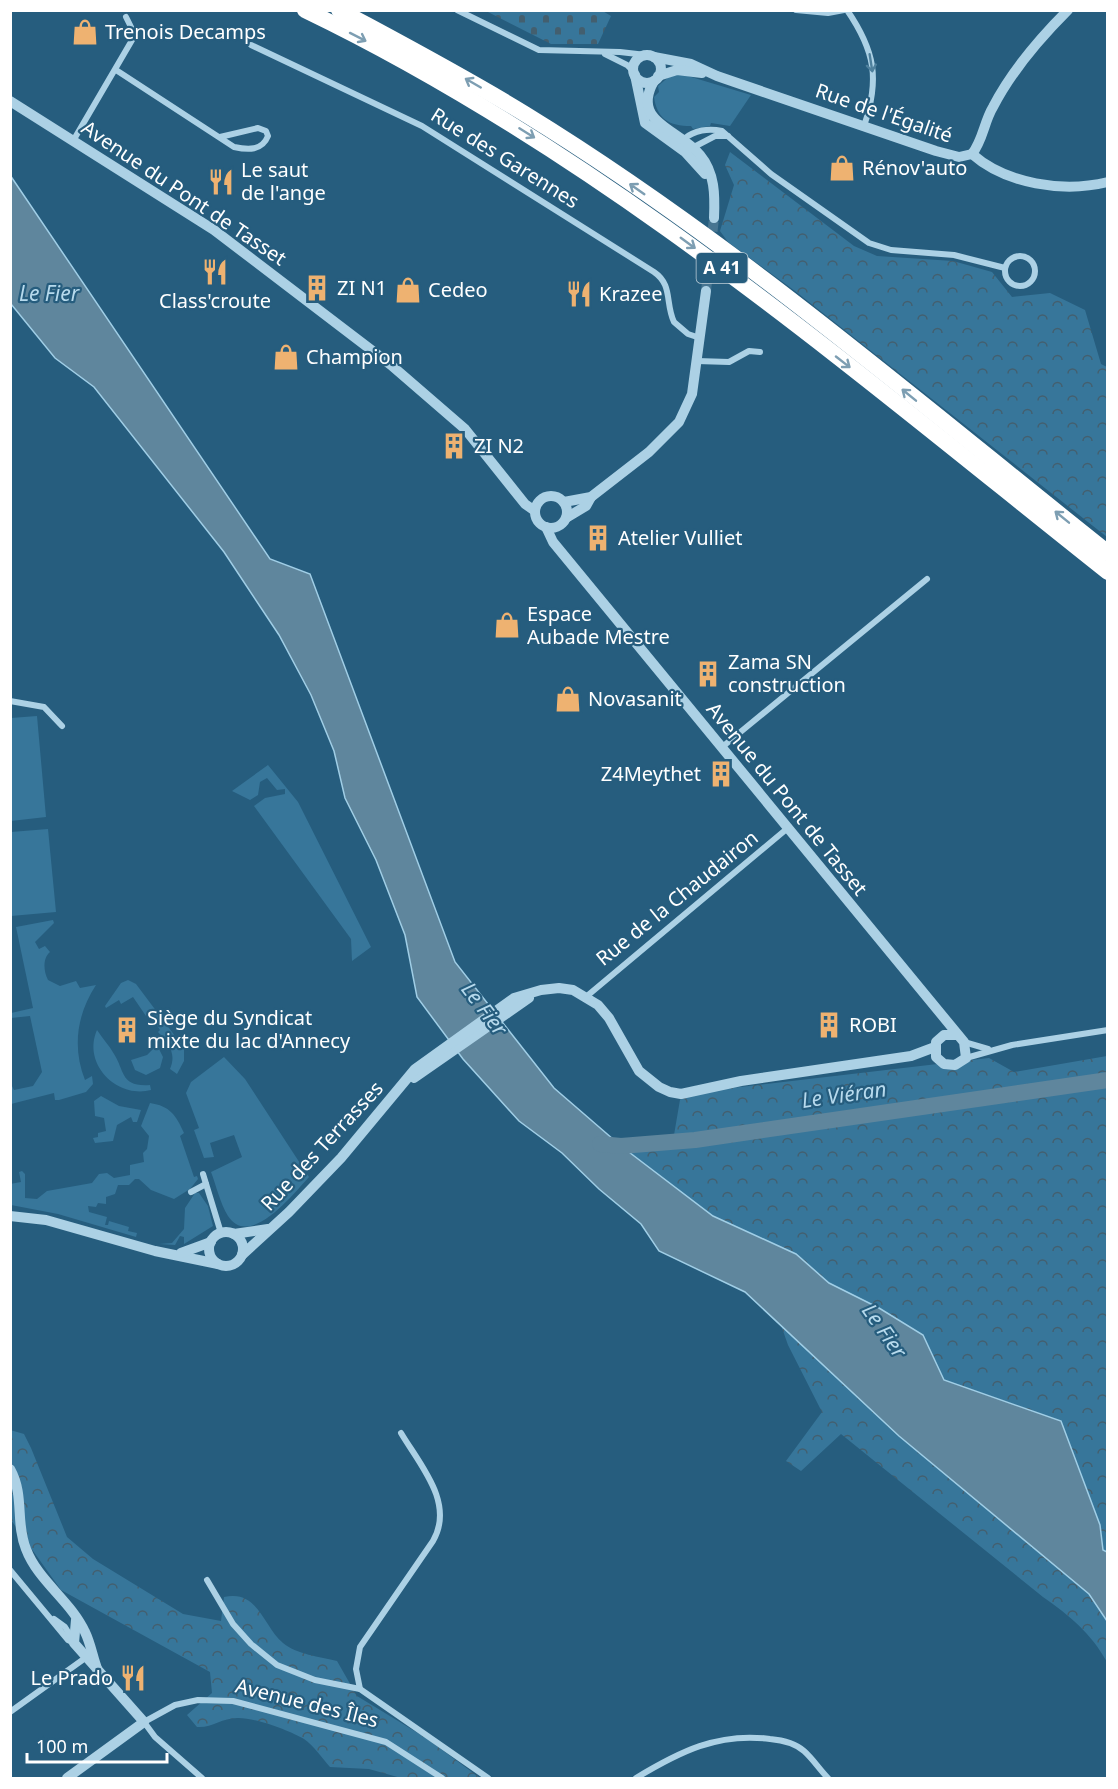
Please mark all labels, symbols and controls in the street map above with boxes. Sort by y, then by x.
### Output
shop icon: Trenois Decamps [70,17,100,47]
place label: Trenois Decamps [105,18,266,45]
one-way arrow [348,32,366,43]
one-way arrow [865,53,876,72]
street label: Rue de l'Égalité [812,76,956,149]
one-way arrow [465,77,482,89]
street label: Rue des Garennes [426,101,585,214]
street label: Avenue du Pont de Tasset [77,114,292,271]
one-way arrow [518,128,535,140]
shop icon: Rénov'auto [827,153,857,183]
place label: Rénov'auto [862,154,967,181]
place label: Le saut de l'ange [241,156,326,206]
restaurant icon: Le saut de l'ange [206,167,236,197]
one-way arrow [629,182,645,195]
one-way arrow [679,237,695,250]
road number: A 41 [696,253,748,283]
restaurant icon: Class'croute [200,257,230,287]
building icon: ZI N1 [302,273,332,303]
place label: ZI N1 [337,274,387,301]
shop icon: Cedeo [393,275,423,305]
place label: Cedeo [428,276,488,303]
water label: Le Fier [19,279,81,307]
restaurant icon: Krazee [564,279,594,309]
place label: Krazee [599,280,662,307]
place label: Class'croute [159,287,271,314]
shop icon: Champion [271,342,301,372]
place label: Champion [306,343,403,370]
one-way arrow [834,355,850,368]
one-way arrow [901,389,917,402]
building icon: ZI N2 [439,431,469,461]
place label: ZI N2 [474,432,524,459]
one-way arrow [1054,510,1070,523]
building icon: Atelier Vulliet [583,523,613,553]
place label: Atelier Vulliet [618,524,742,551]
place label: Espace Aubade Mestre [527,600,670,650]
shop icon: Espace Aubade Mestre [492,610,522,640]
place label: Zama SN construction [728,648,846,698]
building icon: Zama SN construction [693,659,723,689]
shop icon: Novasanit [553,684,583,714]
place label: Novasanit [588,685,682,712]
street label: Avenue du Pont de Tasset [701,696,874,901]
building icon: Z4Meythet [706,759,736,789]
place label: Z4Meythet [601,760,701,787]
street label: Rue de la Chaudairon [590,824,763,971]
water label: Le Fier [455,976,515,1042]
place label: Siège du Syndicat mixte du lac d'Annecy [147,1004,351,1054]
building icon: ROBI [814,1010,844,1040]
place label: ROBI [849,1011,897,1038]
building icon: Siège du Syndicat mixte du lac d'Annecy [112,1015,142,1045]
water label: Le Viéran [800,1074,888,1114]
street label: Rue des Terrasses [254,1075,389,1216]
water label: Le Fier [856,1298,915,1364]
restaurant icon: Le Prado [118,1663,148,1693]
place label: Le Prado [30,1664,113,1691]
street label: Avenue des Îles [233,1672,382,1733]
scale bar [27,1726,166,1764]
text: 100 m [36,1734,88,1758]

